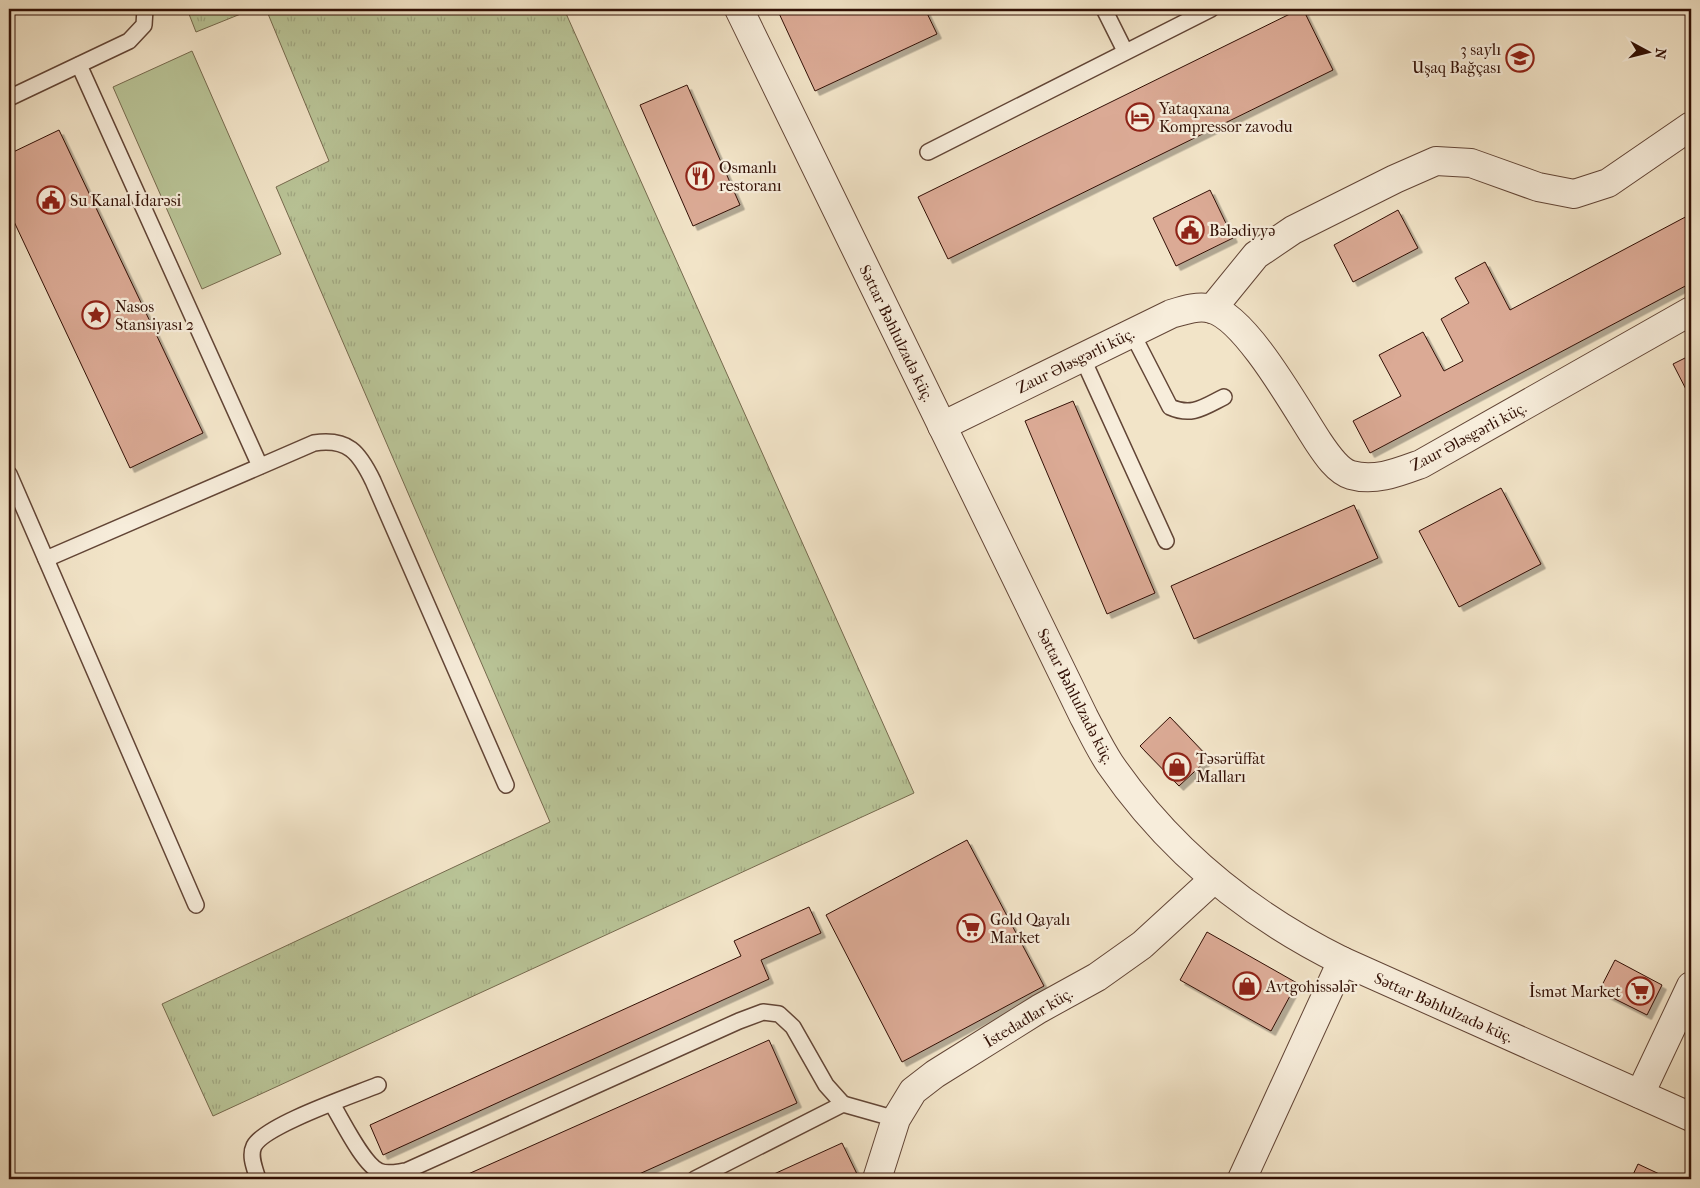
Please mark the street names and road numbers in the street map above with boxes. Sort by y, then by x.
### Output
street label: Səttar Bəhlulzadə küç. [855,262,938,405]
street label: Zaur Ələsgərli küç. [1013,324,1137,397]
street label: Zaur Ələsgərli küç. [1407,398,1530,475]
street label: Səttar Bəhlulzadə küç. [1033,625,1118,767]
street label: Səttar Bəhlulzadə küç. [1371,968,1516,1047]
street label: İstedadlar küç. [980,984,1076,1051]

